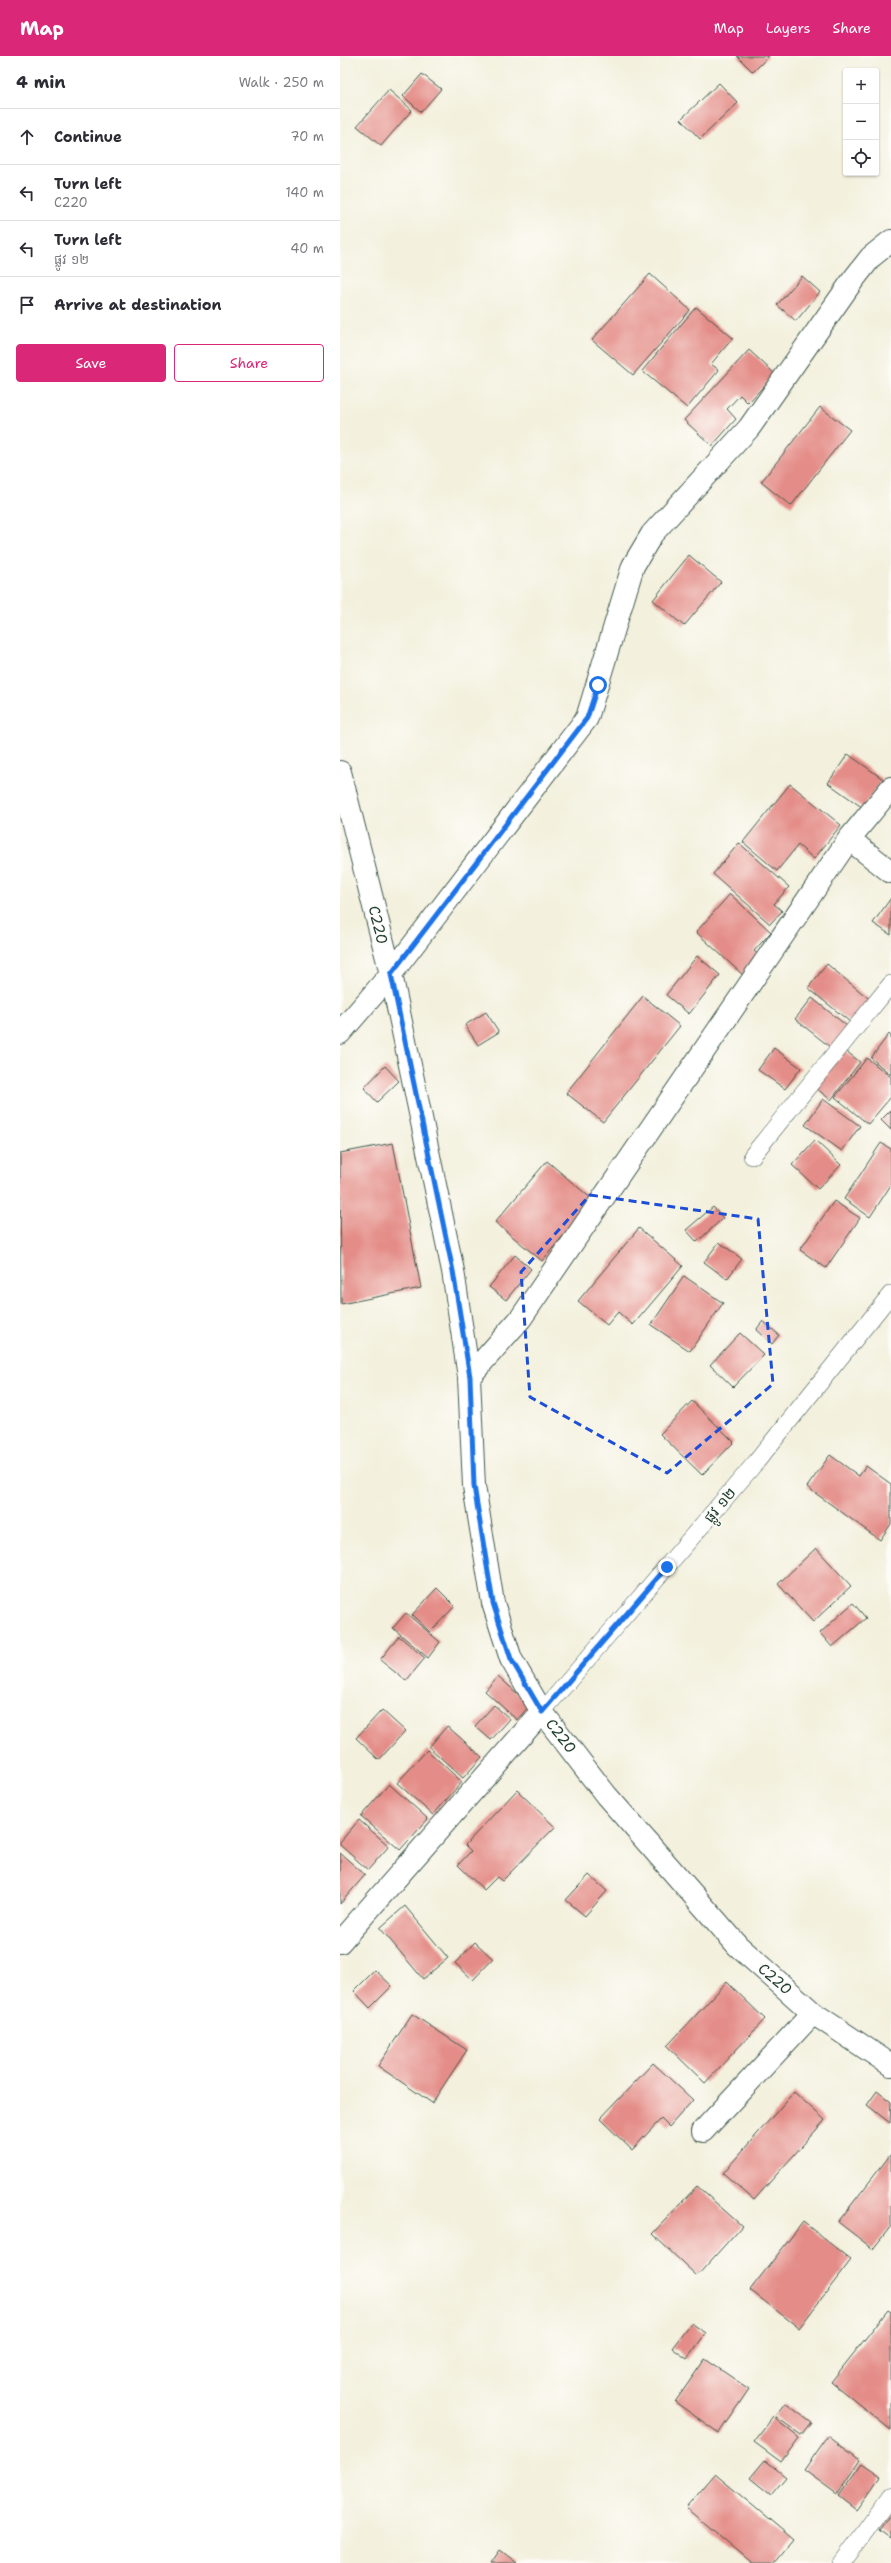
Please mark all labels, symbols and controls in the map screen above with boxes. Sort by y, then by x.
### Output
text: Map [20,16,64,41]
text: Map [714,19,744,37]
text: Layers [766,19,810,37]
text: Share [832,19,871,37]
map controls [843,68,879,176]
button: + [843,68,879,104]
text: 4 min [16,71,66,93]
text: Walk · 250 m [239,74,324,91]
button: − [843,104,879,140]
icon: ahead [16,126,38,148]
text: Continue [54,127,122,147]
text: 70 m [290,128,324,145]
button: locate [843,140,879,176]
text: Turn left [54,174,122,194]
icon: left [16,182,38,204]
text: 140 m [285,184,324,201]
text: C220 [54,194,88,211]
text: Turn left [54,230,122,250]
icon: left [16,238,38,260]
text: 40 m [290,240,324,257]
text: ផ្លូវ ១២ [54,251,89,268]
icon: arrive [16,294,38,316]
text: Arrive at destination [54,295,222,315]
button: Save [16,344,166,382]
button: Share [174,344,324,382]
route start [589,676,607,694]
street label: C220 [364,904,392,946]
street label: ផ្លូវ ១២ [699,1483,743,1529]
route end [658,1558,676,1576]
street label: C220 [541,1715,581,1757]
street label: C220 [754,1959,796,1999]

